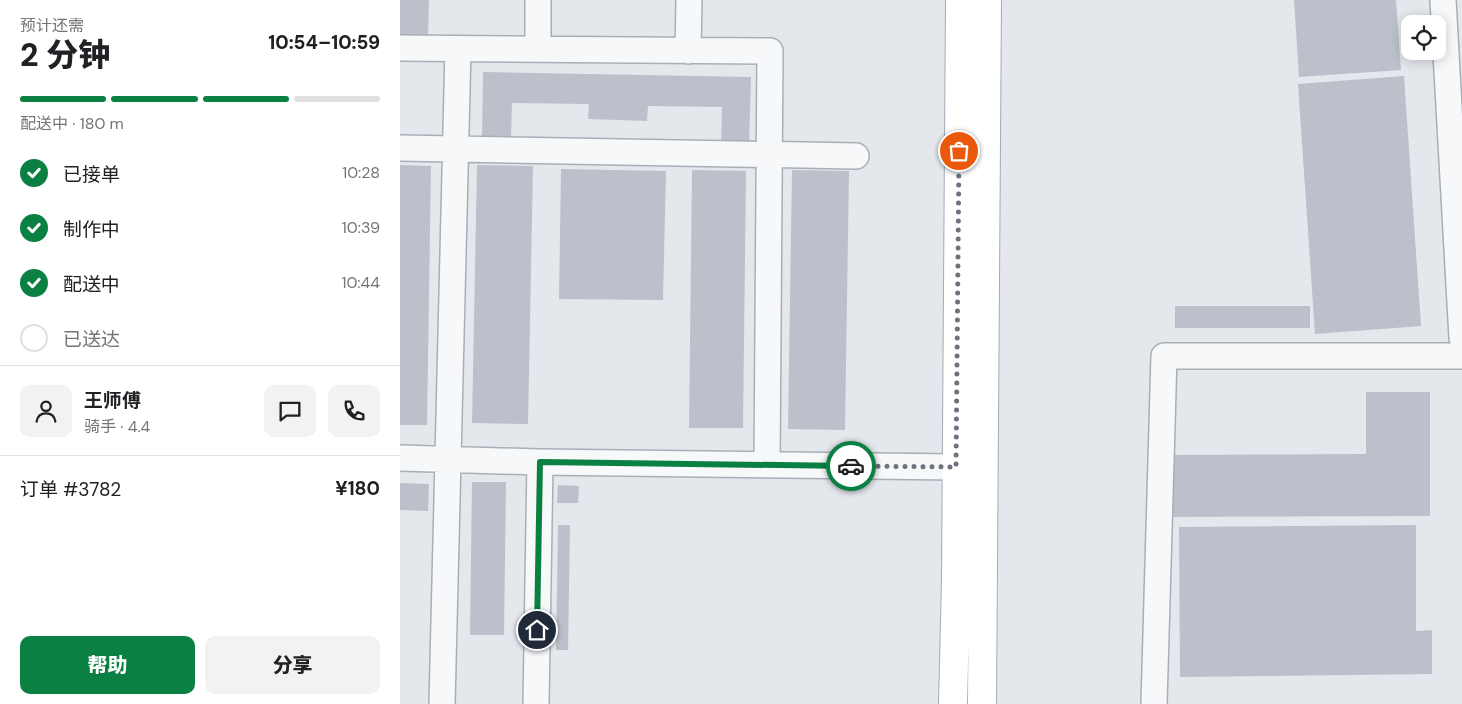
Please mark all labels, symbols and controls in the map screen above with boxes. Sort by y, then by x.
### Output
text: 预计还需 [20,15,84,36]
map controls [1401,15,1446,60]
button: locate [1401,15,1446,60]
text: 10:54–10:59 [268,30,380,55]
text: 2 分钟 [20,34,110,76]
text: 配送中 · 180 m [20,113,124,134]
pin [938,130,980,172]
icon: bag [945,137,973,165]
icon: check [20,159,48,187]
text: 已接单 [63,162,120,187]
text: 10:28 [342,162,380,183]
icon: check [20,214,48,242]
text: 制作中 [63,217,120,242]
text: 10:39 [342,217,380,238]
icon: check [20,269,48,297]
text: 配送中 [63,272,120,297]
text: 10:44 [341,272,380,293]
text: 已送达 [63,327,120,352]
button: person [20,385,72,437]
button: chat [264,385,316,437]
button: phone [328,385,380,437]
text: 王师傅 [84,388,141,413]
text: 骑手 · 4.4 [84,416,150,437]
courier [826,441,876,491]
icon: car [837,452,865,480]
text: ¥180 [335,476,380,501]
text: 订单 #3782 [20,477,121,502]
pin [516,609,558,651]
icon: home [523,616,551,644]
button: 帮助 [20,636,195,694]
button: 分享 [205,636,380,694]

